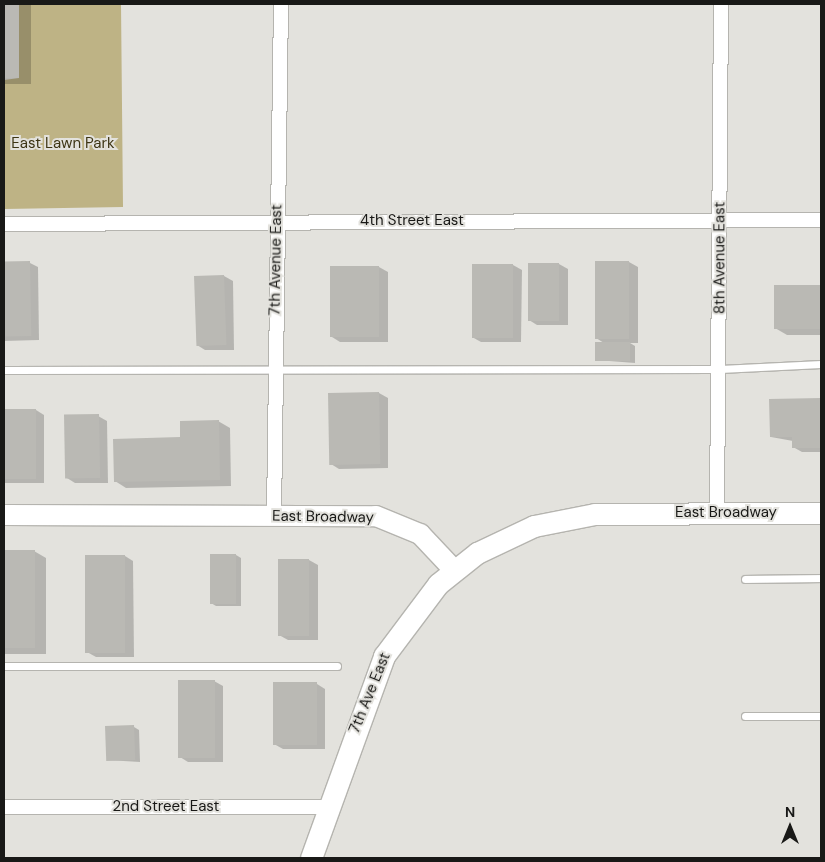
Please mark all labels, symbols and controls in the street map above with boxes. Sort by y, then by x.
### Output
park label: East Lawn Park [11,135,115,153]
street label: 8th Avenue East [711,202,729,314]
street label: 7th Avenue East [266,204,286,316]
street label: 4th Street East [360,212,464,230]
street label: East Broadway [675,504,777,522]
street label: East Broadway [272,507,374,527]
street label: 7th Ave East [346,650,394,736]
street label: 2nd Street East [113,798,219,816]
north arrow [765,802,815,852]
text: N [785,803,795,821]

